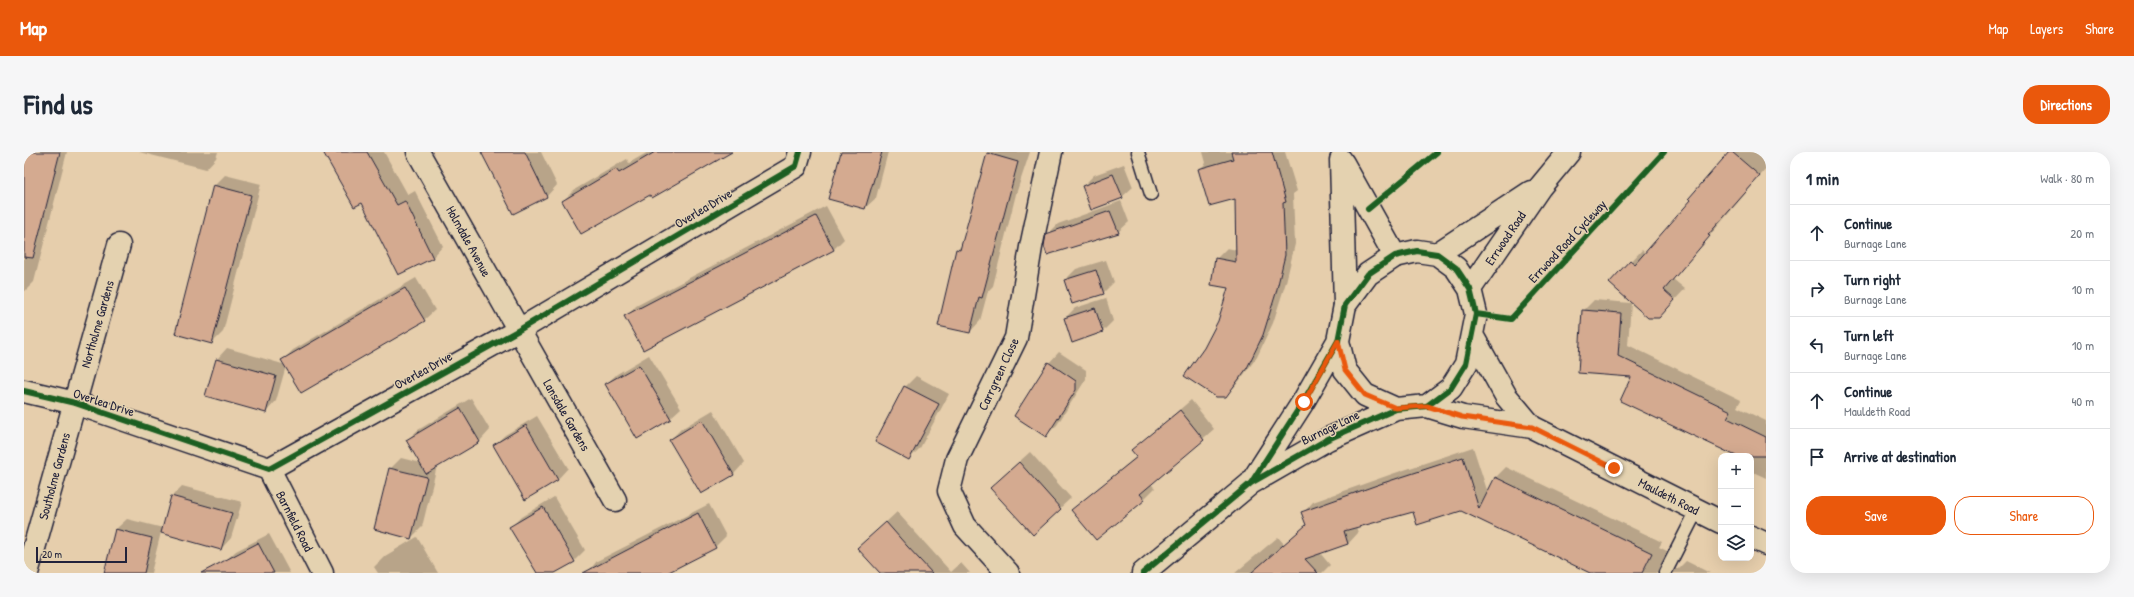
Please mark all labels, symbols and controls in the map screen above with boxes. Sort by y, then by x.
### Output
text: Map [20,15,47,41]
text: Map [1988,19,2008,38]
text: Layers [2030,19,2063,38]
text: Share [2085,19,2114,38]
text: Find us [24,85,93,123]
button: Directions [2023,85,2110,124]
text: 1 min [1806,167,1839,190]
text: Walk · 80 m [2040,169,2094,187]
street label: Overlea Drive [671,184,735,232]
street label: Errwood Road Cycleway [1524,195,1611,286]
street label: Holmdale Avenue [442,202,496,280]
street label: Errwood Road [1480,207,1530,269]
text: Continue [1844,213,1892,234]
icon: ahead [1806,222,1828,244]
text: 20 m [2070,224,2094,242]
text: Burnage Lane [1844,234,1907,252]
text: Turn right [1844,269,1900,290]
street label: Northolme Gardens [76,278,118,370]
icon: right [1806,278,1828,300]
text: 10 m [2072,280,2094,298]
text: Burnage Lane [1844,290,1907,308]
text: Turn left [1844,325,1894,346]
icon: left [1806,334,1828,356]
street label: Carrgreen Close [973,335,1023,413]
text: 10 m [2072,336,2094,354]
text: Burnage Lane [1844,346,1907,364]
street label: Overlea Drive [391,347,455,393]
street label: Lansdale Gardens [539,376,595,454]
text: Continue [1844,381,1892,402]
street label: Overlea Drive [71,384,137,420]
icon: ahead [1806,390,1828,412]
text: 40 m [2071,392,2094,410]
route start [1295,393,1313,411]
text: Mauldeth Road [1844,402,1910,420]
street label: Burnage Lane [1298,405,1362,449]
street label: Southolme Gardens [34,430,74,522]
icon: arrive [1806,446,1828,468]
text: Arrive at destination [1844,446,1956,467]
map controls [1718,453,1754,561]
button: + [1718,453,1754,489]
route end [1605,459,1623,477]
street label: Mauldeth Road [1636,473,1702,519]
street label: Barnfield Road [272,488,318,554]
button: − [1718,489,1754,525]
button: Save [1806,496,1946,535]
button: Share [1954,496,2094,535]
button: layers [1718,525,1754,561]
scale bar [36,545,127,564]
text: 20 m [42,547,62,561]

